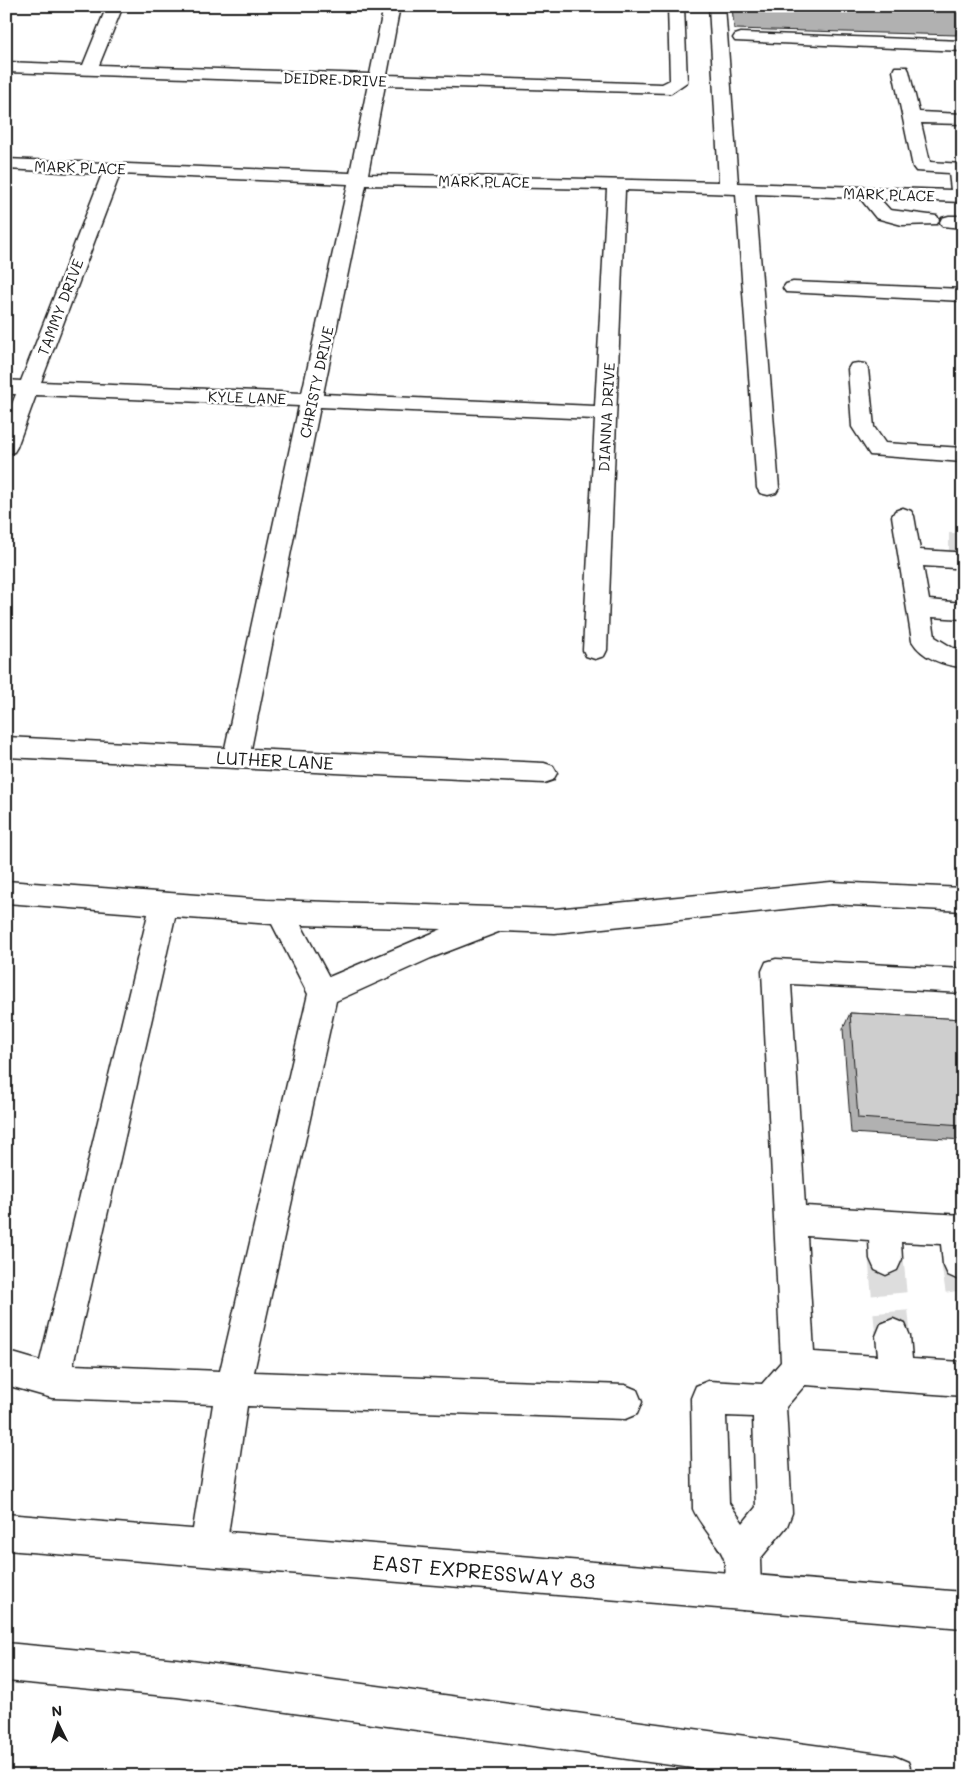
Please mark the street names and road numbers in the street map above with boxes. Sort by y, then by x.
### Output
street label: DEIDRE DRIVE [283,67,387,91]
street label: MARK PLACE [34,155,127,179]
street label: MARK PLACE [438,170,530,192]
street label: MARK PLACE [843,182,936,206]
street label: TAMMY DRIVE [32,255,88,358]
street label: CHRISTY DRIVE [294,324,338,440]
street label: DIANNA DRIVE [593,361,619,472]
street label: KYLE LANE [208,386,287,408]
street label: LUTHER LANE [216,745,334,775]
street label: EAST EXPRESSWAY 83 [372,1548,596,1594]

